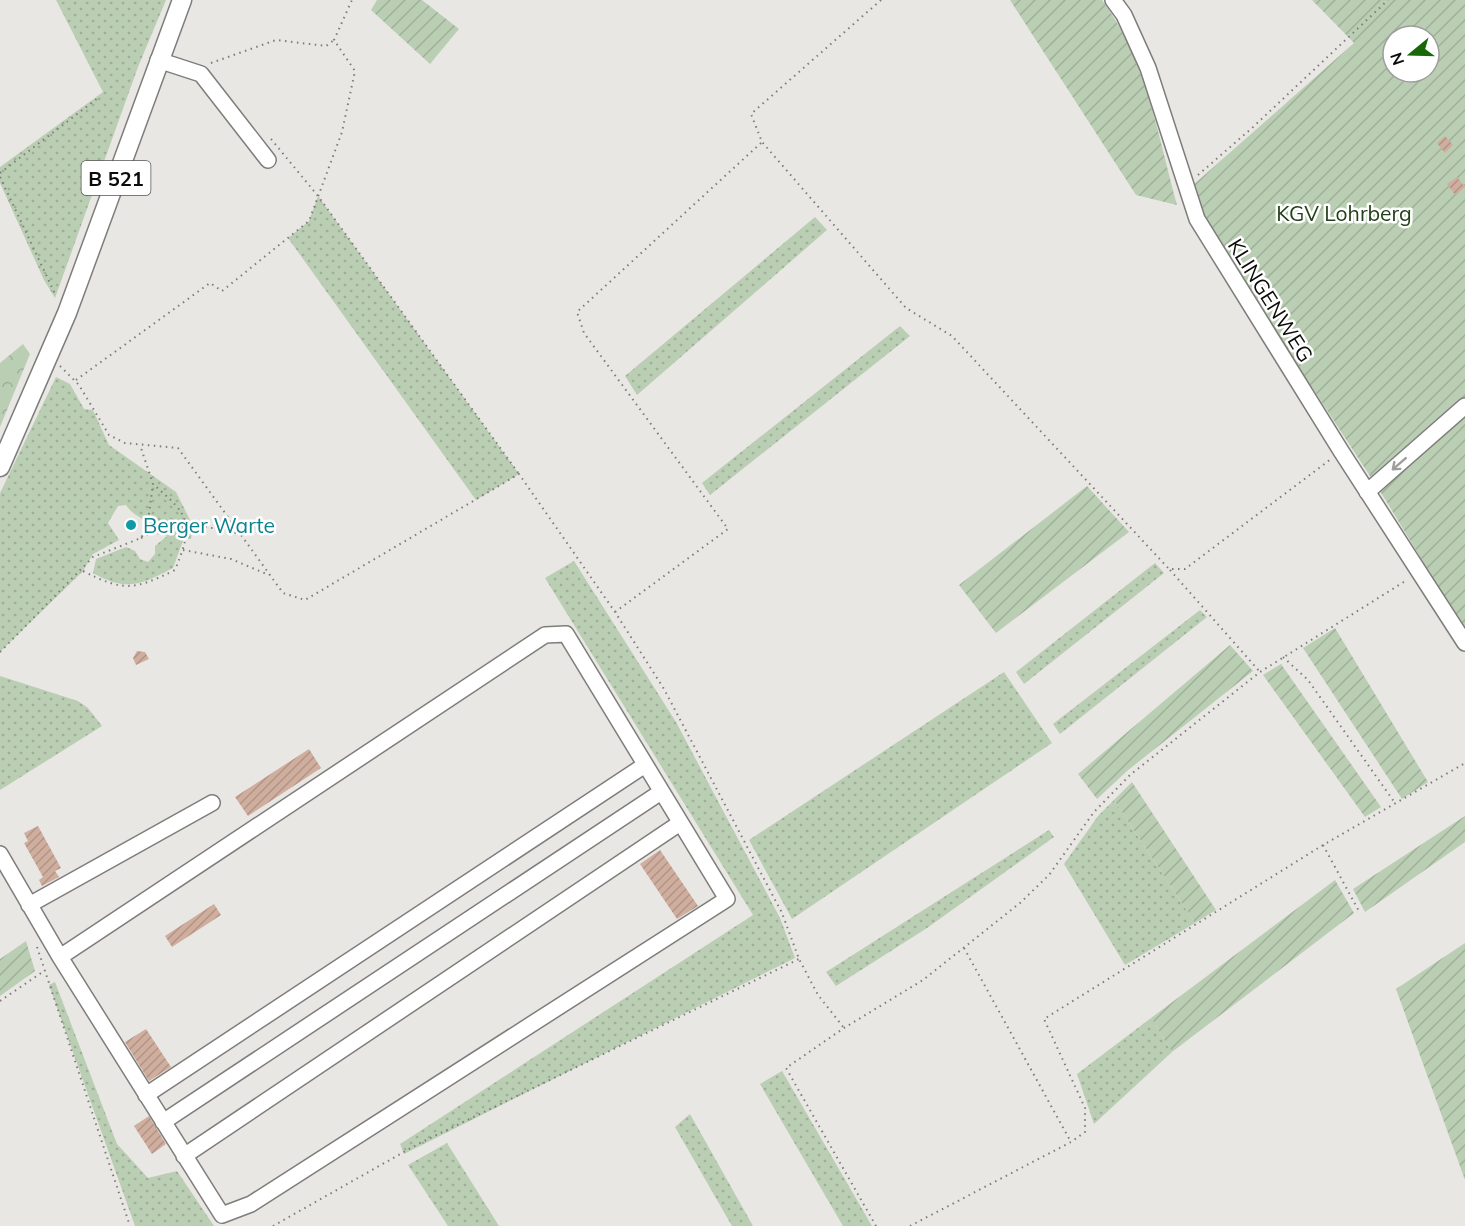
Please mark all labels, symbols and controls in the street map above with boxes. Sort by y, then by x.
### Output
north arrow [1381,24,1441,84]
text: N [1385,50,1408,68]
road number: B 521 [82,161,150,195]
park label: KGV Lohrberg [1276,200,1412,226]
street label: KLINGENWEG [1223,234,1319,366]
one-way arrow [1392,457,1407,471]
place label: Berger Warte [143,512,275,538]
marker: Berger Warte [124,518,138,532]

